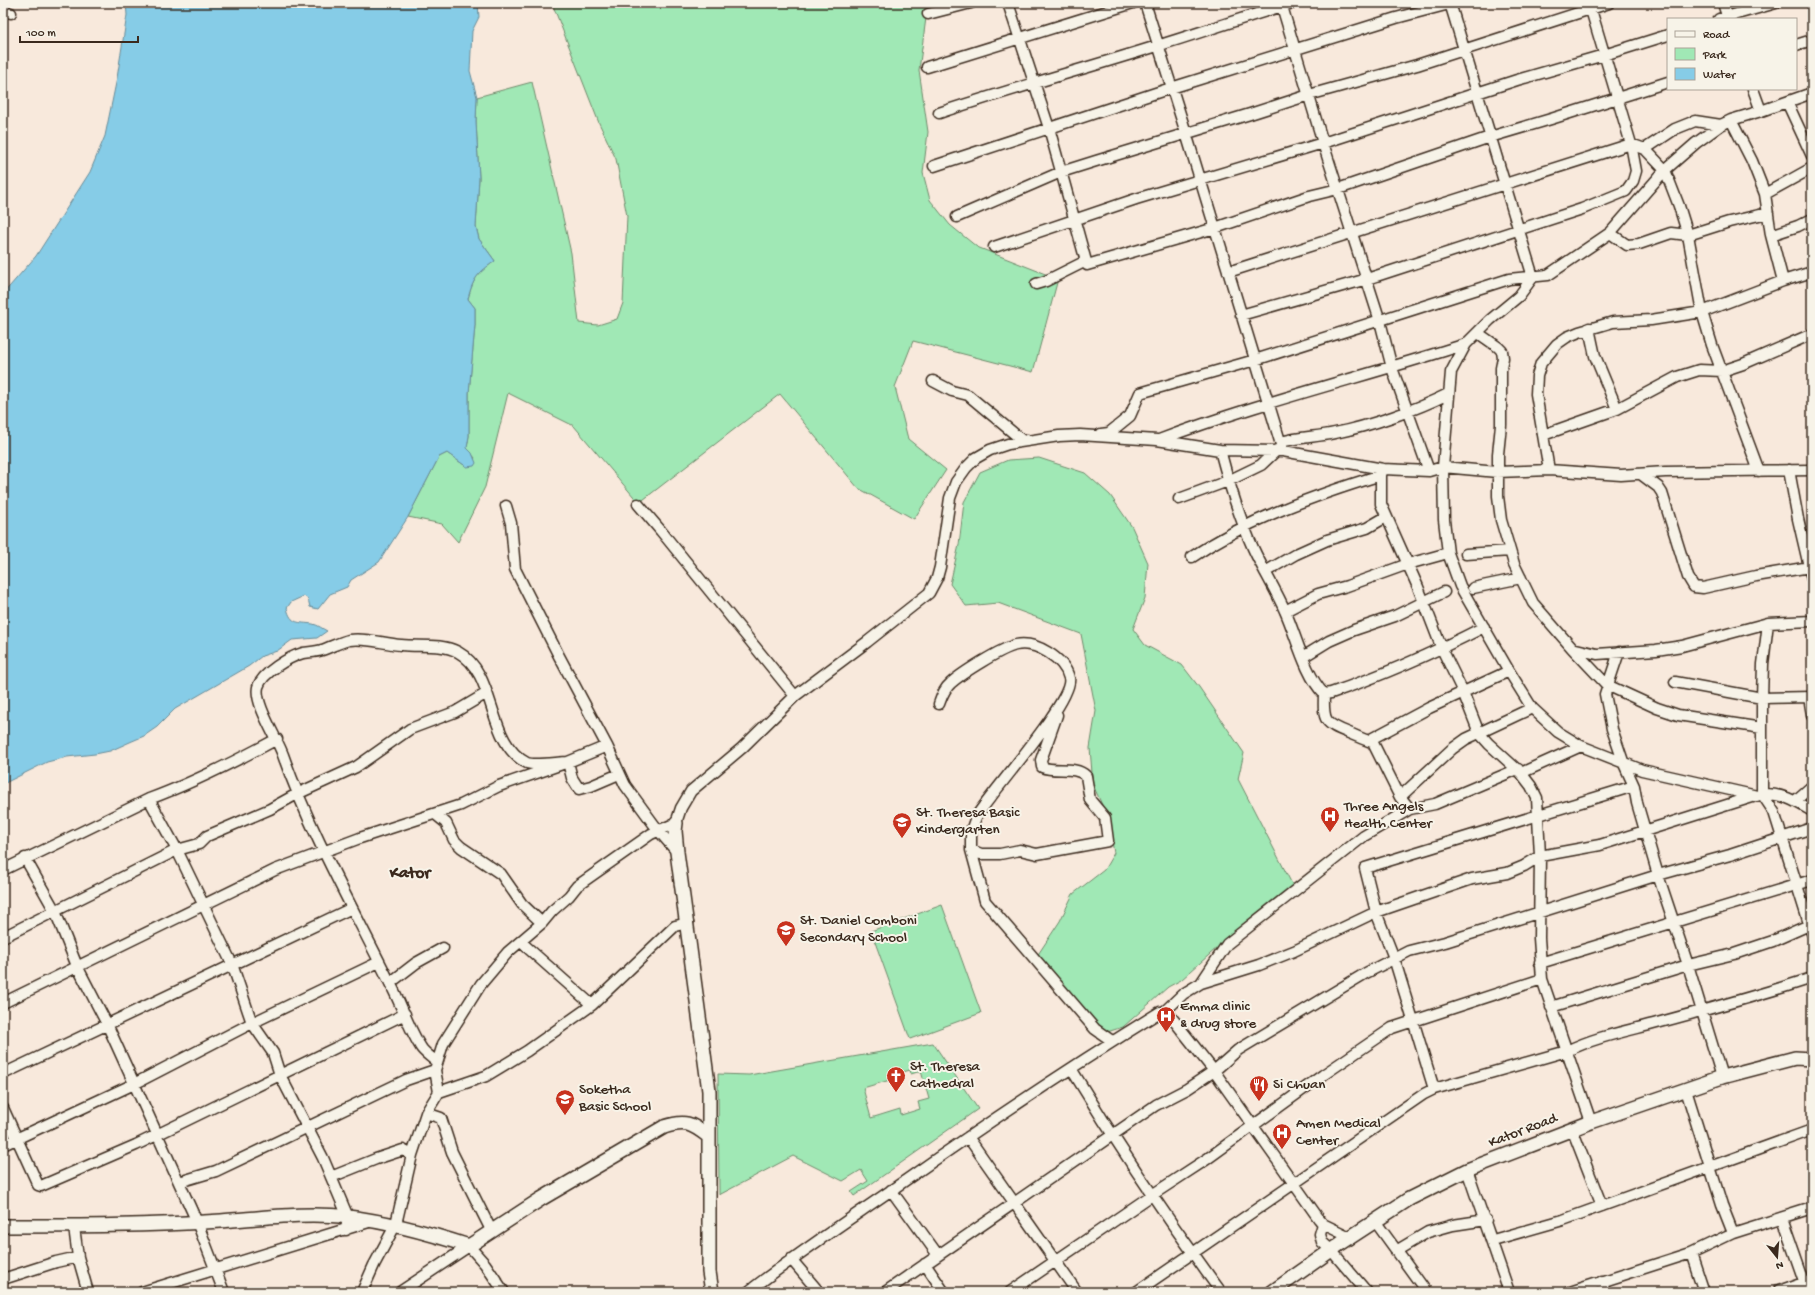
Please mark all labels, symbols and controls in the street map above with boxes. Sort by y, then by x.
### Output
scale bar [20,18,138,44]
legend [1667,18,1797,90]
text: 100 m [25,27,56,41]
text: Road [1703,29,1730,43]
text: Park [1702,49,1728,63]
text: Water [1703,69,1737,83]
place label: Three Angels Health Center [1343,798,1434,833]
place label: St. Theresa Basic Kindergarten [916,804,1020,839]
hospital icon: Three Angels Health Center [1319,805,1341,833]
school or university icon: St. Theresa Basic Kindergarten [891,811,913,839]
district label: Kator [389,864,432,884]
place label: St. Daniel Comboni Secondary School [800,912,917,947]
school or university icon: St. Daniel Comboni Secondary School [775,919,797,947]
place label: Emma clinic & drug store [1180,998,1256,1033]
hospital icon: Emma clinic & drug store [1155,1005,1177,1033]
place label: St. Theresa Cathedral [910,1058,980,1093]
church icon: St. Theresa Cathedral [885,1065,907,1093]
restaurant icon: Si Chuan [1248,1074,1270,1102]
place label: Si Chuan [1273,1076,1325,1094]
place label: Soketha Basic School [578,1081,651,1116]
school or university icon: Soketha Basic School [554,1088,576,1116]
street label: Kator Road [1486,1109,1561,1152]
place label: Amen Medical Center [1296,1115,1381,1150]
hospital icon: Amen Medical Center [1271,1122,1293,1150]
north arrow [1757,1237,1797,1277]
text: N [1774,1258,1785,1271]

